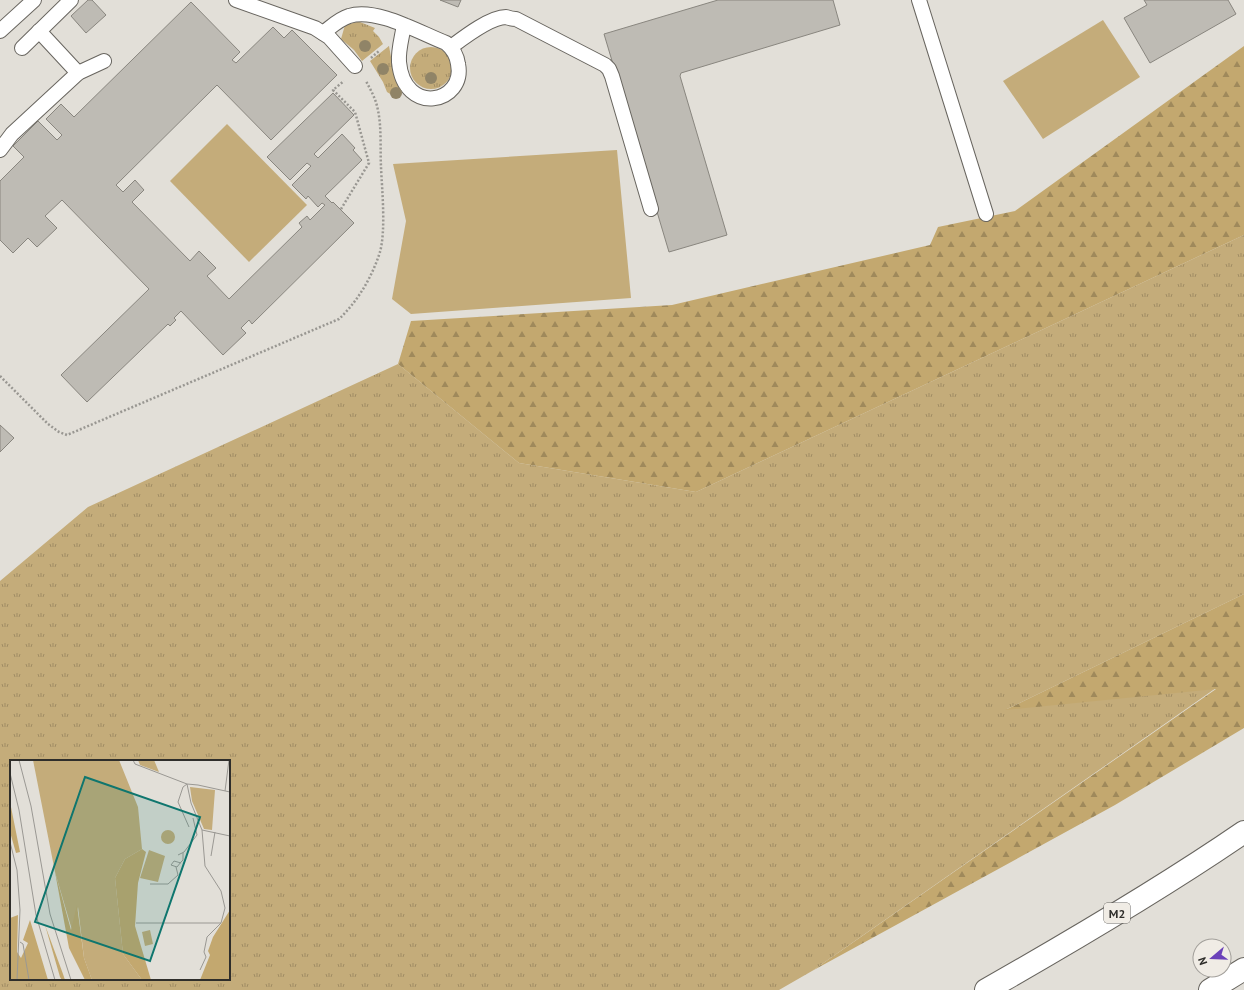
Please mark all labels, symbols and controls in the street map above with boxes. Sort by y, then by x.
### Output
inset map [10,760,230,980]
road number: M2 [1104,903,1130,923]
north arrow [1192,938,1232,978]
text: N [1195,956,1210,967]

